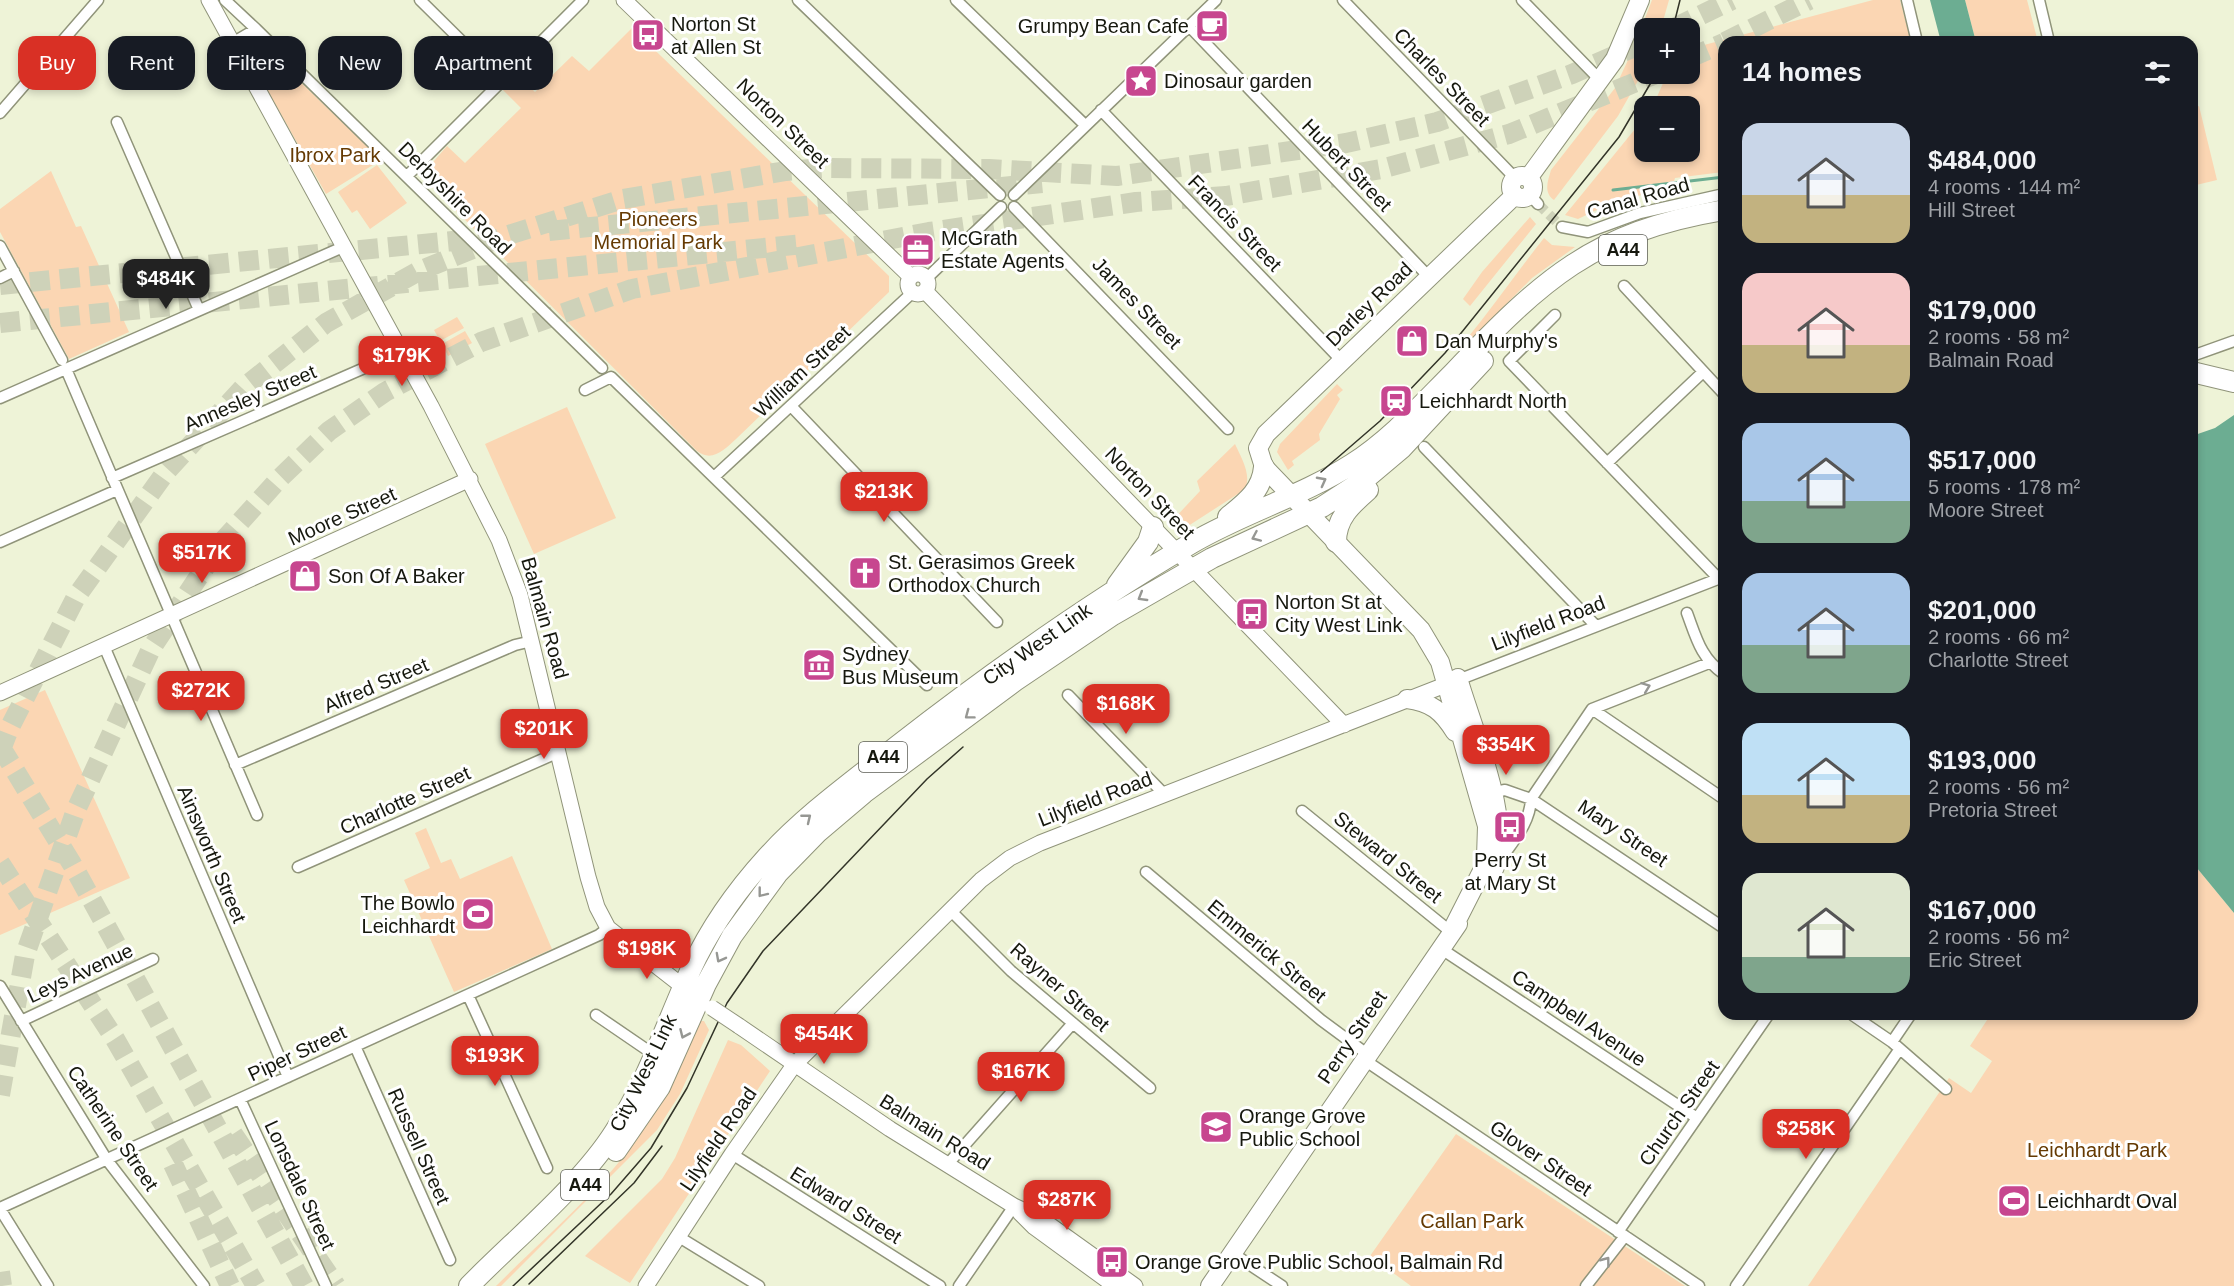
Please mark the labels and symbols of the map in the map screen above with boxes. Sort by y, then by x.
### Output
cafe icon: Grumpy Bean Cafe [1194,8,1230,44]
place label: Norton St at Allen St [671,13,762,58]
place label: Grumpy Bean Cafe [1018,15,1189,37]
bus stop icon: Norton St at Allen St [630,17,666,53]
street label: Charles Street [1390,23,1495,131]
place icon: Dinosaur garden [1123,63,1159,99]
place label: Dinosaur garden [1164,70,1312,92]
street label: Norton Street [733,74,834,173]
street label: Hubert Street [1298,115,1397,216]
street label: Derbyshire Road [394,137,516,259]
park label: Ibrox Park [289,144,382,166]
street label: Francis Street [1184,171,1286,276]
street label: Canal Road [1584,173,1692,223]
park label: Pioneers Memorial Park [594,208,723,253]
place label: McGrath Estate Agents [941,227,1064,272]
office icon: McGrath Estate Agents [900,232,936,268]
road number: A44 [1599,235,1647,265]
street label: James Street [1088,253,1186,353]
street label: Darley Road [1321,257,1417,351]
pin: $484K [124,259,208,310]
street label: William Street [749,321,855,421]
shop icon: Dan Murphy's [1394,323,1430,359]
place label: Dan Murphy's [1435,330,1558,352]
pin: $179K [360,336,444,387]
street label: Annesley Street [181,360,320,436]
station icon: Leichhardt North [1378,383,1414,419]
place label: Leichhardt North [1419,390,1567,412]
street label: Norton Street [1101,443,1200,544]
pin: $213K [842,472,926,523]
one-way arrow [1316,476,1327,488]
street label: Moore Street [285,482,400,550]
one-way arrow [1251,530,1262,542]
pin: $517K [160,533,244,584]
place label: St. Gerasimos Greek Orthodox Church [888,551,1076,596]
street label: Balmain Road [517,555,573,681]
church icon: St. Gerasimos Greek Orthodox Church [847,555,883,591]
shop icon: Son Of A Baker [287,558,323,594]
place label: Son Of A Baker [328,565,465,587]
one-way arrow [1138,589,1148,601]
place label: Norton St at City West Link [1275,591,1403,636]
street label: Lilyfield Road [1488,591,1608,655]
bus stop icon: Norton St at City West Link [1234,596,1270,632]
street label: City West Link [978,598,1096,690]
place label: Sydney Bus Museum [842,643,959,688]
museum icon: Sydney Bus Museum [801,647,837,683]
street label: Alfred Street [321,653,432,717]
pin: $272K [159,671,243,722]
one-way arrow [1640,682,1651,694]
pin: $168K [1084,684,1168,735]
one-way arrow [964,708,975,719]
pin: $201K [502,709,586,760]
pin: $354K [1464,725,1548,776]
road number: A44 [859,742,907,772]
street label: Charlotte Street [337,761,474,839]
street label: Lilyfield Road [1035,767,1155,831]
street label: Ainsworth Street [173,782,251,926]
street label: Mary Street [1574,795,1672,871]
street label: Steward Street [1330,807,1447,907]
bus stop icon: Perry St at Mary St [1492,809,1528,845]
one-way arrow [800,815,811,826]
place label: Perry St at Mary St [1464,849,1556,894]
one-way arrow [759,886,770,897]
place label: The Bowlo Leichhardt [361,892,455,937]
street label: Emmerick Street [1203,895,1331,1007]
sports icon: The Bowlo Leichhardt [460,896,496,932]
pin: $198K [605,929,689,980]
street label: Rayner Street [1006,938,1114,1036]
street label: Leys Avenue [24,939,136,1007]
one-way arrow [716,952,727,962]
street label: Campbell Avenue [1508,965,1650,1071]
street label: Perry Street [1313,986,1391,1087]
street label: City West Link [605,1010,681,1135]
pin: $454K [782,1014,866,1065]
street label: Piper Street [244,1021,350,1085]
one-way arrow [679,1028,691,1039]
pin: $193K [453,1036,537,1087]
pin: $167K [979,1052,1063,1103]
street label: Church Street [1635,1056,1724,1170]
street label: Catherine Street [63,1061,163,1195]
street label: Lilyfield Road [675,1083,761,1195]
street label: Russell Street [384,1085,455,1208]
street label: Balmain Road [876,1089,994,1175]
place label: Orange Grove Public School [1239,1105,1366,1150]
school or university icon: Orange Grove Public School [1198,1109,1234,1145]
pin: $258K [1764,1109,1848,1160]
street label: Glover Street [1486,1116,1596,1200]
street label: Lonsdale Street [260,1117,340,1254]
park label: Leichhardt Park [2027,1139,2168,1161]
street label: Edward Street [786,1162,906,1248]
road number: A44 [561,1170,609,1200]
pin: $287K [1025,1180,1109,1231]
sports icon: Leichhardt Oval [1996,1183,2032,1219]
place label: Leichhardt Oval [2037,1190,2177,1212]
park label: Callan Park [1420,1210,1525,1232]
bus stop icon: Orange Grove Public School, Balmain Rd [1094,1244,1130,1280]
place label: Orange Grove Public School, Balmain Rd [1135,1251,1503,1273]
one-way arrow [1598,1257,1609,1268]

